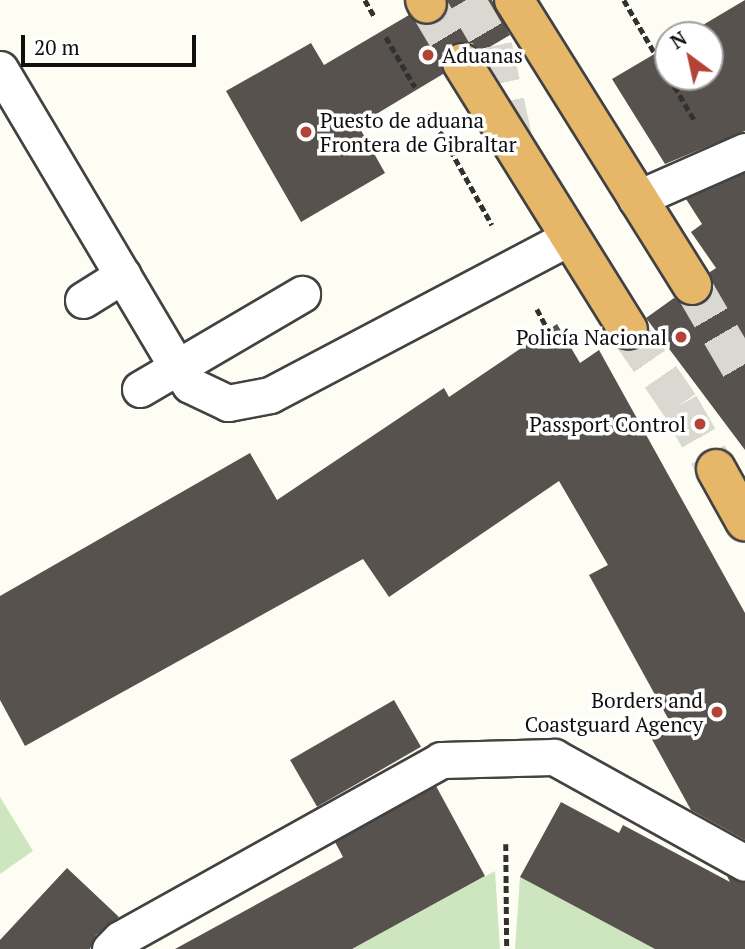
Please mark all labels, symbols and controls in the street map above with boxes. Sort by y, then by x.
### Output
scale bar [24,21,200,65]
north arrow [654,21,724,91]
text: N [666,25,691,54]
text: 20 m [34,33,80,61]
place label: Aduanas [442,42,523,68]
marker: Aduanas [420,47,436,63]
place label: Puesto de aduana Frontera de Gibraltar [320,107,517,157]
marker: Puesto de aduana Frontera de Gibraltar [298,124,314,140]
place label: Policía Nacional [516,324,667,350]
marker: Policía Nacional [673,329,689,345]
place label: Passport Control [529,411,686,437]
marker: Passport Control [692,416,708,432]
place label: Borders and Coastguard Agency [524,687,703,737]
marker: Borders and Coastguard Agency [709,704,725,720]

